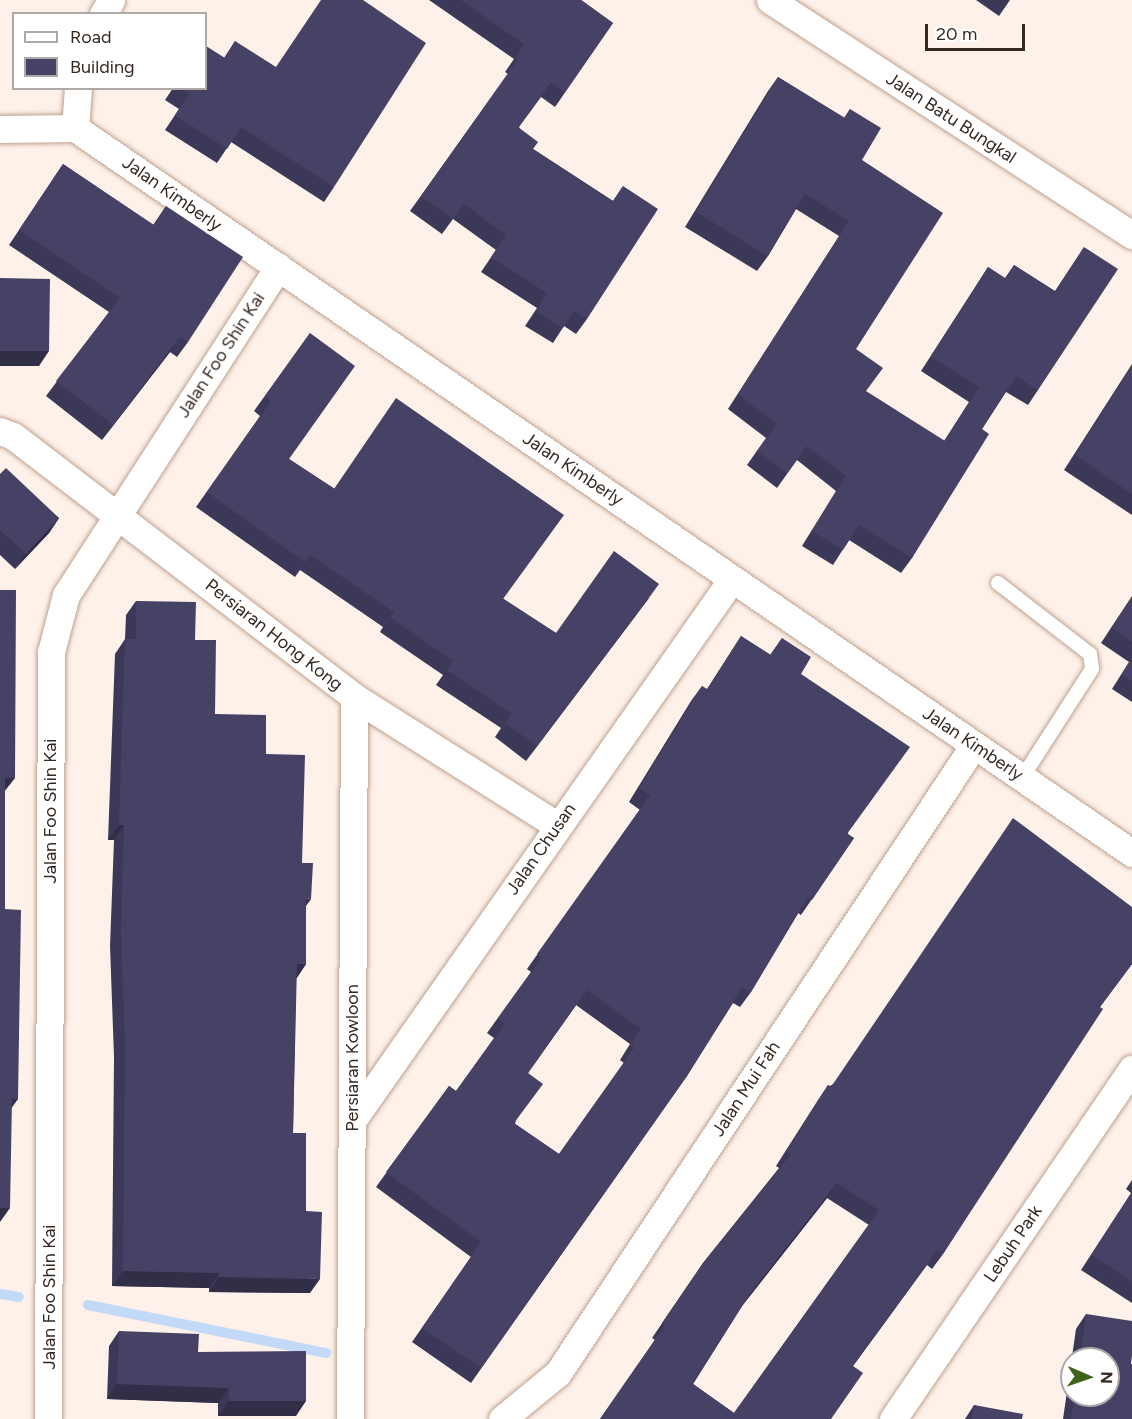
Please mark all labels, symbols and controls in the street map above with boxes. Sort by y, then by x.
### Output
legend [12,12,207,90]
scale bar [928,12,1028,50]
text: 20 m [936,23,977,45]
text: Road [70,26,111,48]
text: Building [70,56,135,78]
street label: Jalan Batu Bungkal [882,68,1020,168]
street label: Jalan Kimberly [118,152,226,236]
street label: Jalan Foo Shin Kai [172,288,270,422]
street label: Jalan Kimberly [519,427,627,511]
street label: Persiaran Hong Kong [201,575,347,695]
street label: Jalan Kimberly [919,702,1027,786]
street label: Jalan Foo Shin Kai [39,738,61,884]
street label: Jalan Chusan [502,799,580,899]
street label: Persiaran Kowloon [341,984,363,1132]
street label: Jalan Mui Fah [707,1037,785,1141]
street label: Lebuh Park [979,1201,1047,1287]
street label: Jalan Foo Shin Kai [38,1224,60,1370]
north arrow [1060,1347,1120,1407]
text: N [1097,1371,1116,1384]

